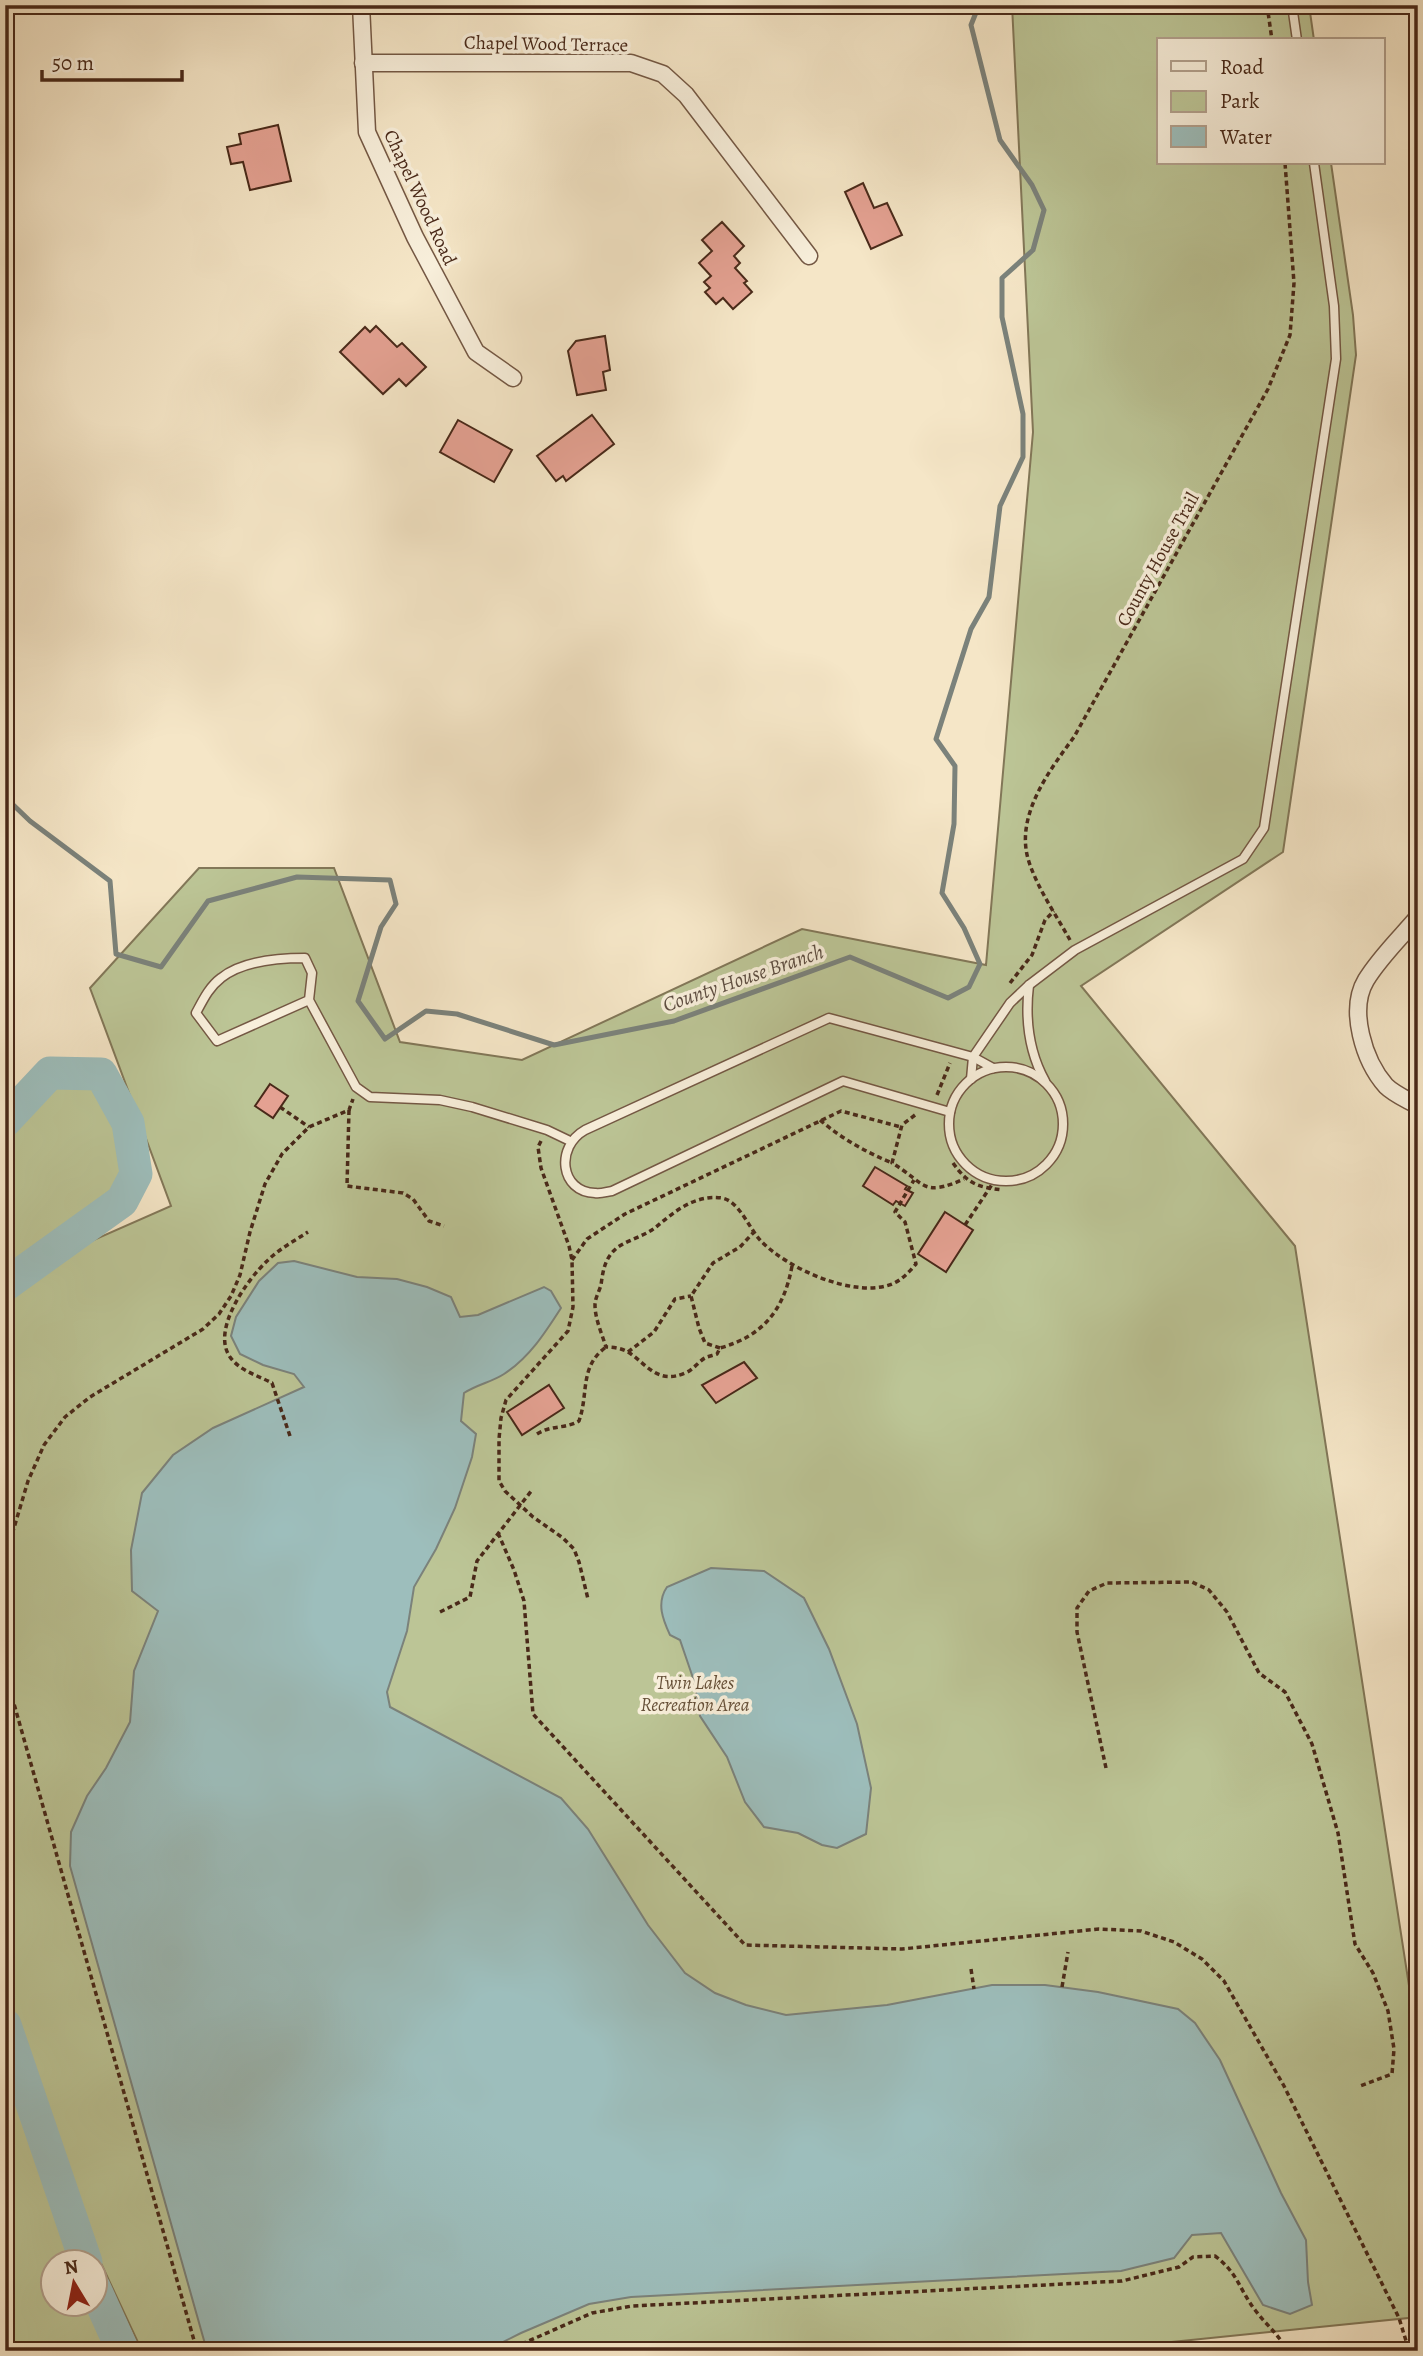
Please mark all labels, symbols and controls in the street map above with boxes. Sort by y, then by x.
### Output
street label: Chapel Wood Terrace [464,30,628,58]
scale bar [42,38,182,82]
legend [1157,38,1384,164]
text: 50 m [52,49,94,77]
text: Road [1220,53,1264,81]
text: Park [1220,87,1260,115]
text: Water [1219,123,1272,151]
street label: Chapel Wood Road [377,126,463,270]
street label: County House Trail [1110,487,1206,631]
water label: County House Branch [659,937,827,1019]
park label: Twin Lakes Recreation Area [641,1670,750,1718]
north arrow [38,2248,108,2318]
text: N [62,2253,80,2281]

